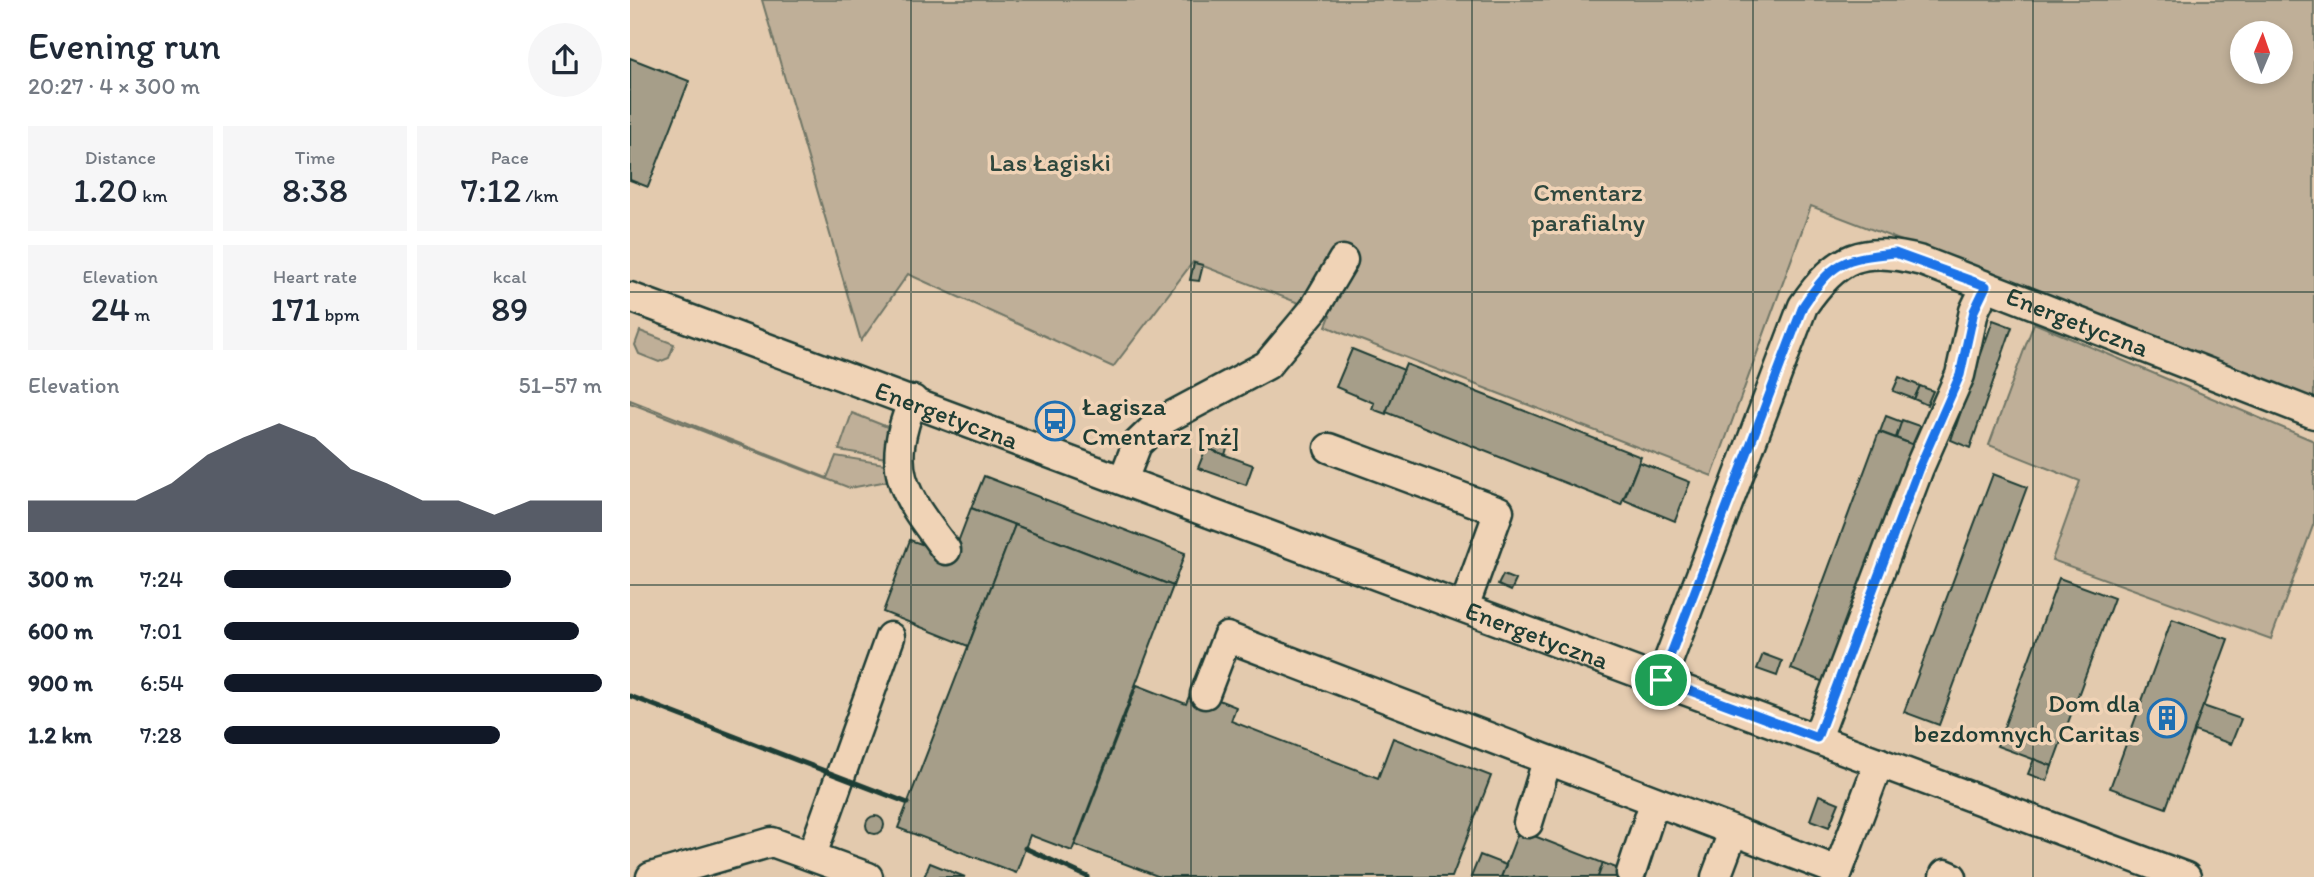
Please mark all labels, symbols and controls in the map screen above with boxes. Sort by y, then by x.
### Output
north arrow [2230,21,2292,84]
map controls [2230,21,2293,84]
text: Evening run [28,23,221,69]
button: share [528,23,602,97]
text: 20:27 · 4 × 300 m [28,72,200,100]
text: Distance [85,146,156,169]
text: Time [295,146,335,169]
text: Pace [491,146,529,169]
park label: Las Łagiski [989,146,1111,178]
text: 1.20 [73,169,138,211]
text: 8:38 [282,169,348,211]
text: 7:12 [461,169,521,211]
park label: Cmentarz parafialny [1531,176,1645,238]
text: km [138,184,167,207]
text: /km [521,184,559,207]
text: Elevation [83,265,158,288]
text: Heart rate [273,265,357,288]
text: kcal [493,265,527,288]
street label: Energetyczna [2002,279,2154,364]
text: 24 [90,288,130,330]
text: 171 [270,288,320,330]
text: 89 [491,288,528,330]
text: m [130,303,150,326]
text: bpm [320,303,360,326]
text: Elevation [28,371,119,399]
text: 51–57 m [518,371,602,399]
street label: Energetyczna [871,374,1023,457]
place label: Łagisza Cmentarz [nż] [1082,390,1240,452]
bus stop icon: Łagisza Cmentarz [nż] [1034,400,1076,442]
text: 300 m [28,565,93,593]
text: 7:24 [140,565,183,593]
street label: Energetyczna [1461,594,1614,677]
text: 600 m [28,617,93,645]
text: 7:01 [140,617,182,645]
pin [1631,650,1691,710]
icon: arrive [1642,661,1680,699]
text: 900 m [28,669,93,697]
text: 6:54 [140,669,184,697]
place label: Dom dla bezdomnych Caritas [1913,687,2140,749]
building icon: Dom dla bezdomnych Caritas [2146,697,2188,739]
text: 1.2 km [28,721,92,749]
text: 7:28 [140,721,182,749]

